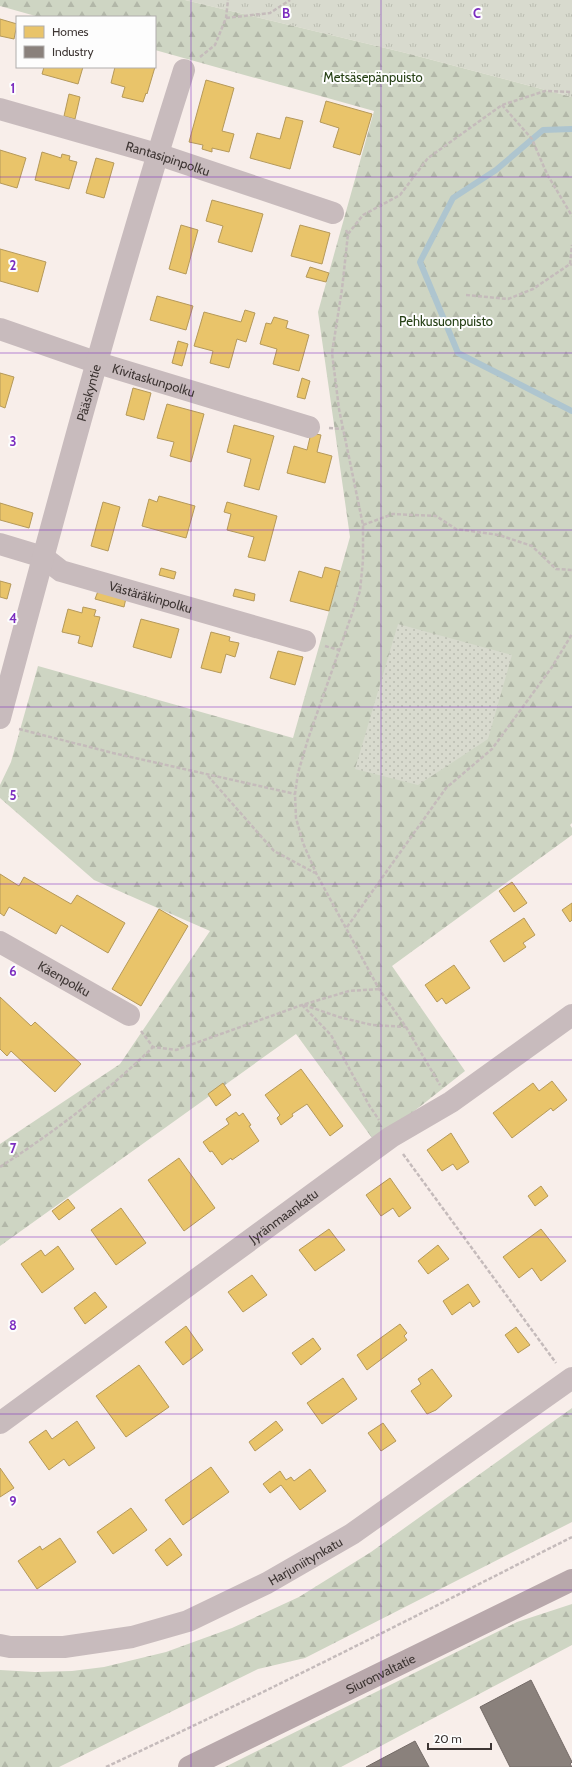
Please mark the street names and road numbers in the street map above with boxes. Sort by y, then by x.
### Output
street label: Rantasipinpolku [124,137,212,179]
street label: Kivitaskunpolku [110,360,197,400]
street label: Pääskyntie [73,362,104,423]
street label: Västäräkinpolku [107,577,194,616]
street label: Käenpolku [35,957,94,1000]
street label: Jyränmaankatu [245,1185,321,1247]
street label: Harjuniitynkatu [265,1533,345,1589]
street label: Siuronvaltatie [343,1650,418,1697]

